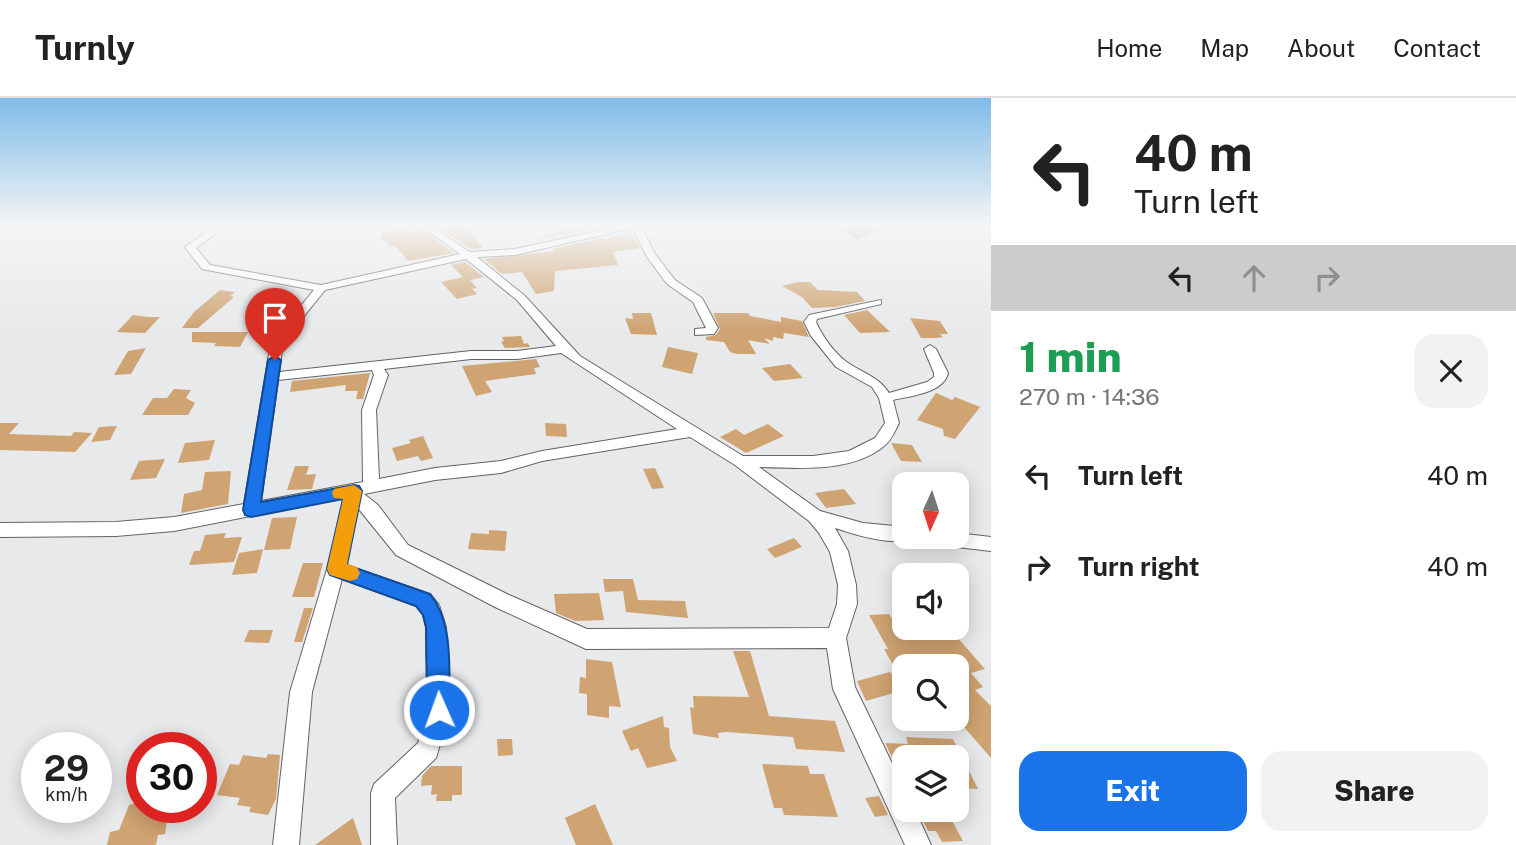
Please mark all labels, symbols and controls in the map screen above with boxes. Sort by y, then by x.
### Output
text: Turnly [35,29,135,67]
text: Home [1096,34,1162,62]
text: Map [1200,34,1249,62]
text: About [1287,34,1355,62]
text: Contact [1393,34,1481,62]
text: 40 m [1134,124,1253,182]
icon: left [1019,126,1110,217]
text: Turn left [1134,183,1259,220]
icon: left [1162,259,1200,297]
icon: ahead [1235,259,1273,297]
icon: right [1308,259,1346,297]
pin [245,288,305,360]
icon: arrive [256,299,294,337]
text: 1 min [1019,332,1122,381]
button: close [1414,334,1488,408]
text: 270 m · 14:36 [1019,383,1160,410]
icon: left [1019,457,1057,495]
text: Turn left [1078,460,1183,491]
text: 40 m [1427,460,1488,491]
north arrow [892,472,970,550]
map controls [892,472,969,822]
icon: right [1019,548,1057,586]
text: Turn right [1078,551,1200,582]
text: 40 m [1427,551,1488,582]
button: sound [892,563,969,640]
button: search [892,654,969,731]
position arrow [402,673,476,747]
speed limit sign: 30 [126,732,217,823]
button: layers [892,745,969,822]
text: 29 [44,748,89,789]
button: Exit [1019,751,1247,831]
button: Share [1261,751,1488,831]
text: km/h [45,784,88,805]

